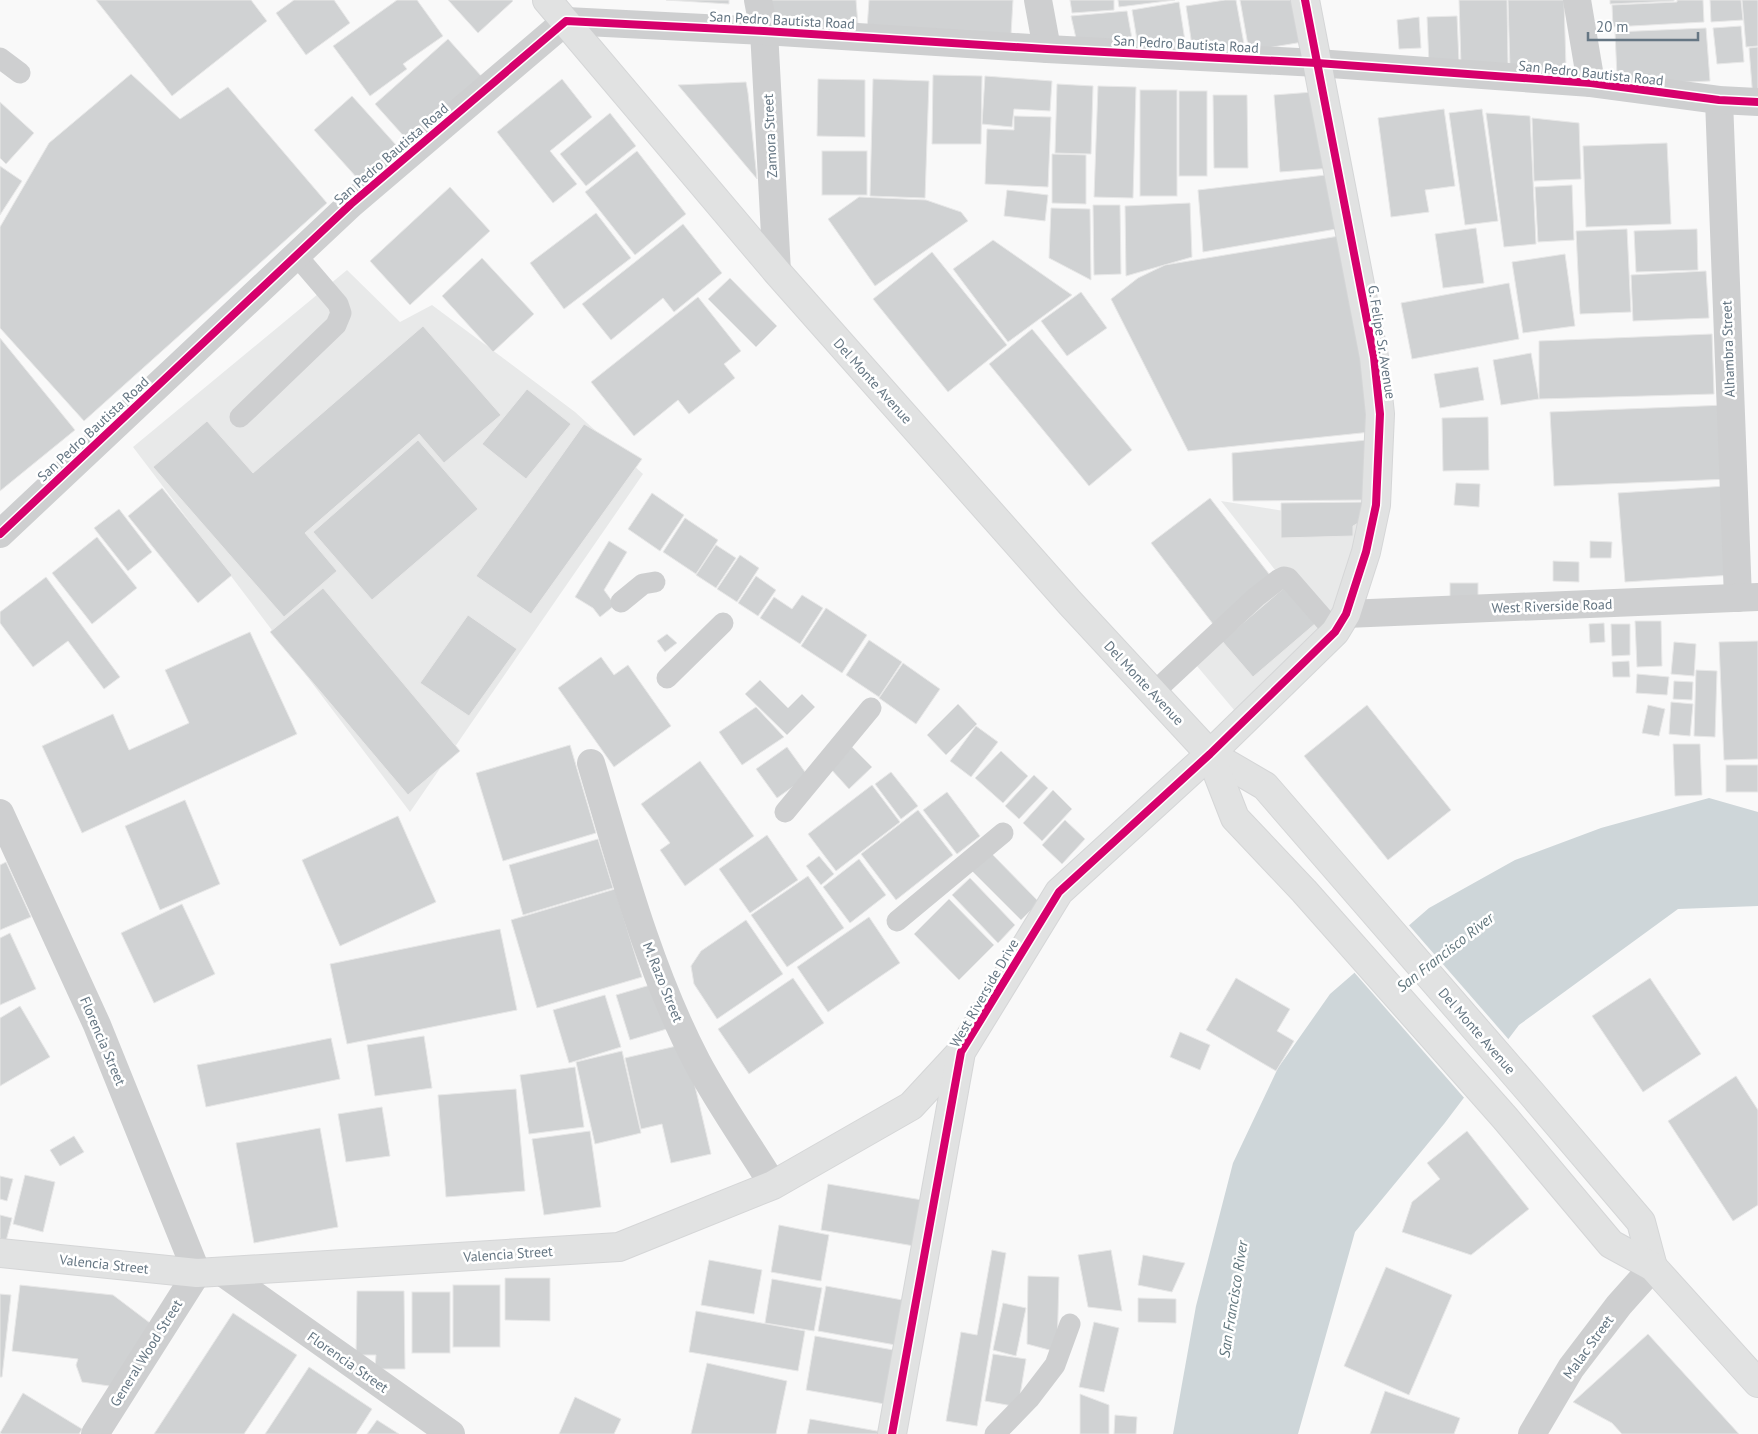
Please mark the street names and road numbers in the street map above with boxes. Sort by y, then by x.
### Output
street label: San Pedro Bautista Road [709,7,855,33]
street label: San Pedro Bautista Road [1113,31,1259,57]
street label: San Pedro Bautista Road [1518,56,1664,90]
street label: Zamora Street [759,93,781,179]
street label: San Pedro Bautista Road [330,99,452,209]
street label: G. Felipe Sr. Avenue [1364,284,1400,400]
street label: Alhambra Street [1717,300,1739,398]
street label: Del Monte Avenue [830,334,916,428]
street label: San Pedro Bautista Road [34,373,152,485]
street label: West Riverside Road [1491,595,1613,617]
street label: Del Monte Avenue [1100,637,1188,729]
street label: West Riverside Drive [946,935,1022,1051]
street label: M. Razo Street [639,939,687,1025]
street label: Del Monte Avenue [1434,984,1520,1078]
street label: Florencia Street [76,994,130,1088]
street label: Valencia Street [462,1242,554,1266]
street label: Valencia Street [58,1250,150,1278]
street label: General Wood Street [106,1296,186,1410]
street label: Malac Street [1559,1311,1617,1382]
street label: Florencia Street [304,1327,392,1397]

